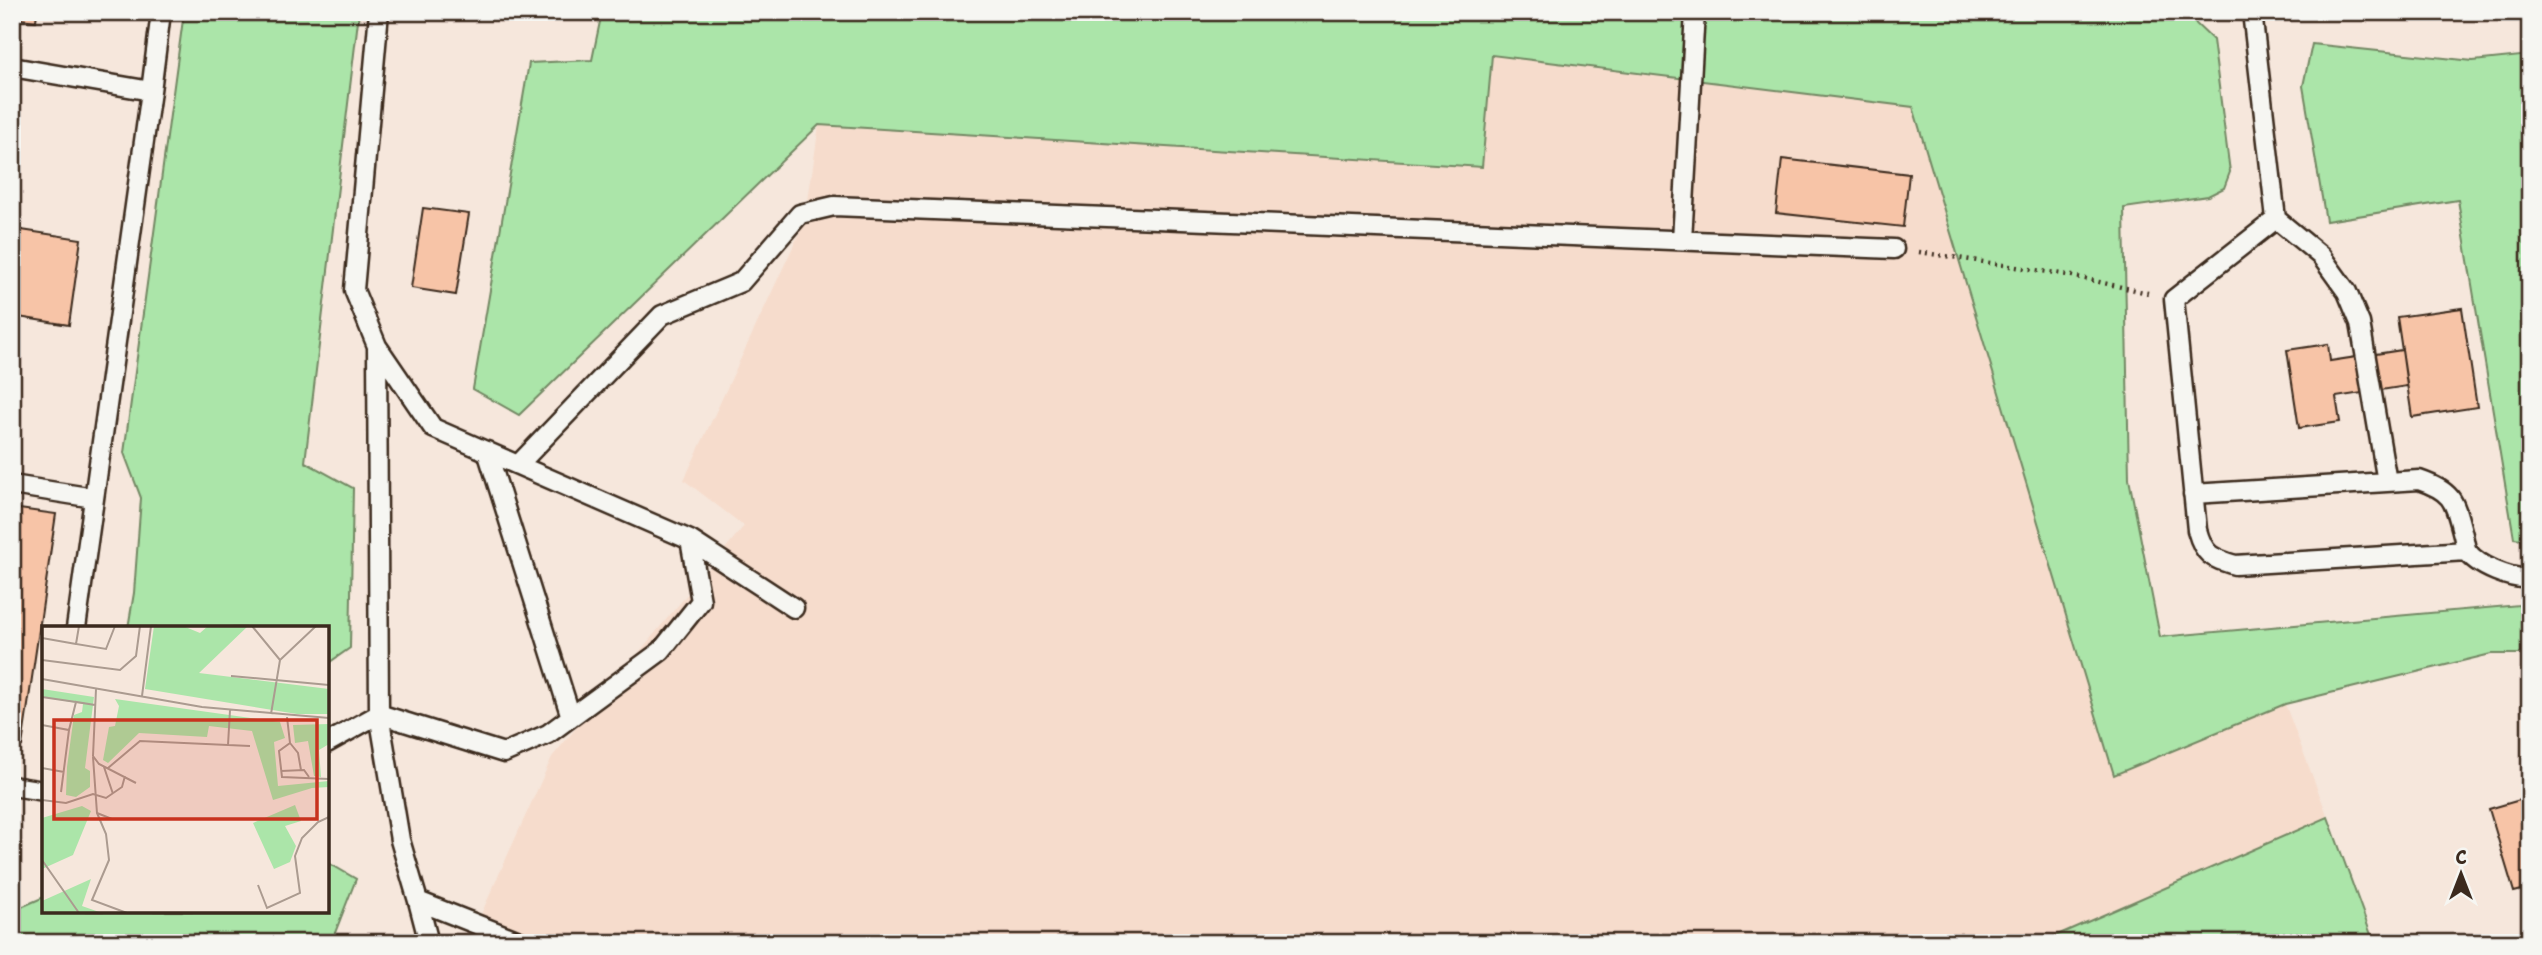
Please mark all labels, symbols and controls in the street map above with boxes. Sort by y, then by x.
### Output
inset map [42,626,329,913]
north arrow [2426,839,2496,909]
text: С [2455,845,2467,870]

